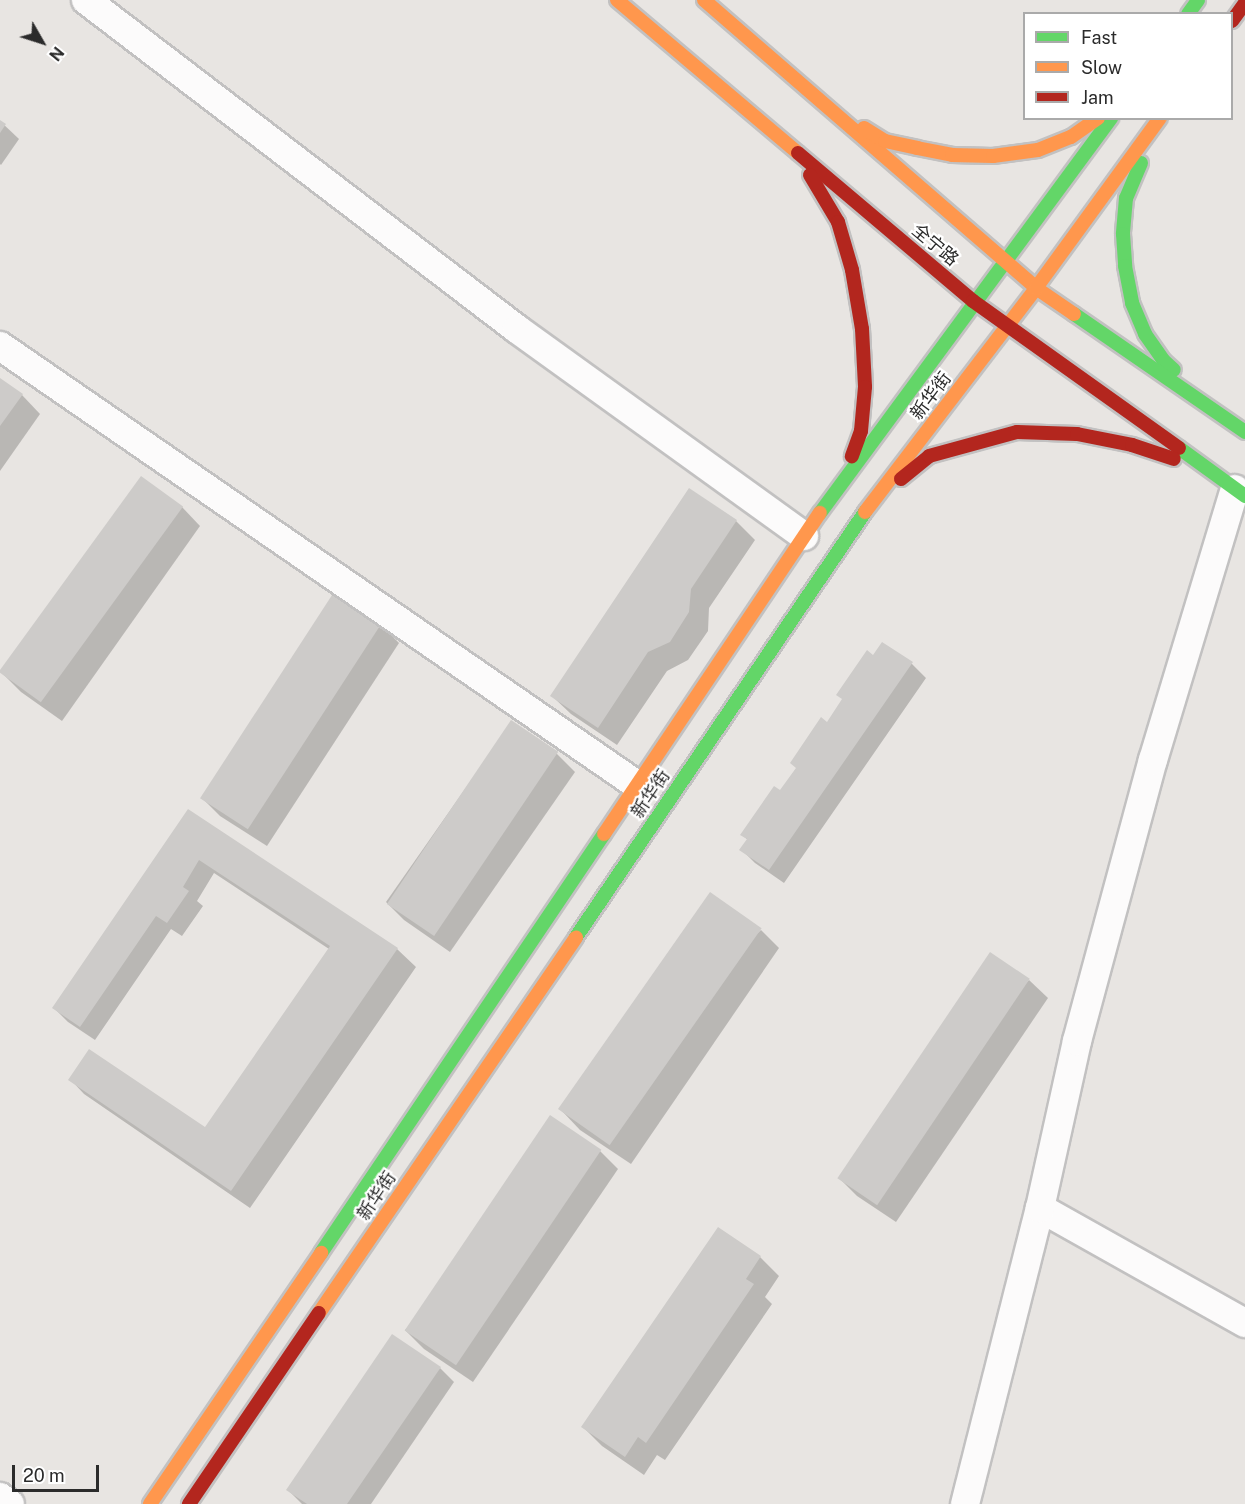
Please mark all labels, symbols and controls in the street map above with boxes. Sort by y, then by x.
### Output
north arrow [12,12,72,72]
legend [1023,12,1233,120]
text: Fast [1081,27,1117,48]
text: N [45,43,68,64]
text: Slow [1081,57,1122,78]
text: Jam [1081,87,1114,108]
street label: 全宁路 [907,219,963,271]
street label: 新华街 [906,368,956,424]
street label: 新华街 [627,766,675,822]
street label: 新华街 [353,1168,401,1224]
scale bar [15,1453,102,1491]
text: 20 m [23,1465,65,1486]

